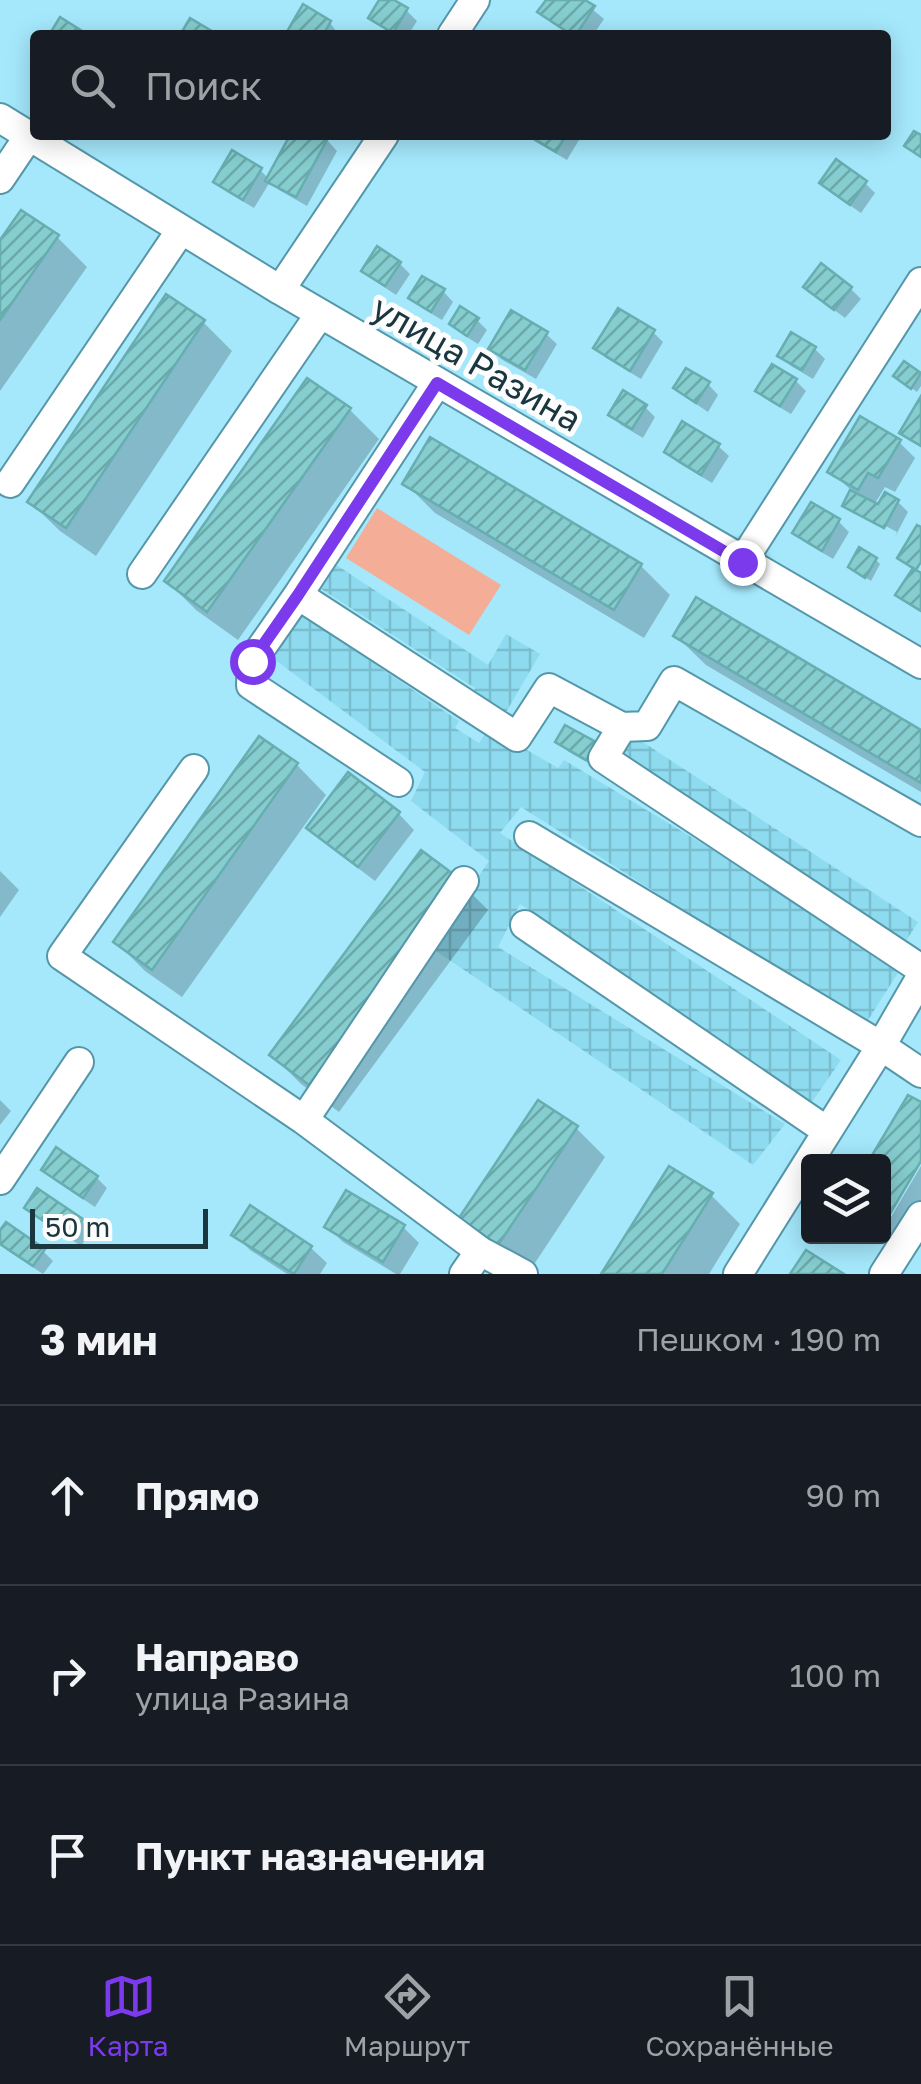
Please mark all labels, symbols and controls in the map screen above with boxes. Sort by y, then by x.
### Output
search box [30,30,891,140]
icon: search [65,58,120,113]
text: Поиск [145,63,262,108]
street label: улица Разина [365,286,589,440]
route end [720,540,766,586]
route start [230,639,276,685]
map controls [801,1154,891,1244]
button: layers [801,1154,891,1244]
scale bar [30,1204,208,1248]
text: 50 m [45,1210,110,1243]
text: 3 мин [40,1314,158,1364]
text: Пешком · 190 m [636,1320,881,1358]
icon: ahead [40,1468,95,1523]
text: Прямо [135,1473,259,1518]
text: 90 m [805,1476,881,1514]
text: Направо [135,1634,299,1679]
icon: right [40,1648,95,1703]
text: 100 m [789,1656,881,1694]
text: улица Разина [135,1679,350,1717]
icon: arrive [40,1828,95,1883]
text: Пункт назначения [135,1833,485,1878]
tab: Карта [88,1969,169,2062]
tab: Маршрут [344,1969,470,2062]
tab: Сохранённые [645,1969,833,2062]

